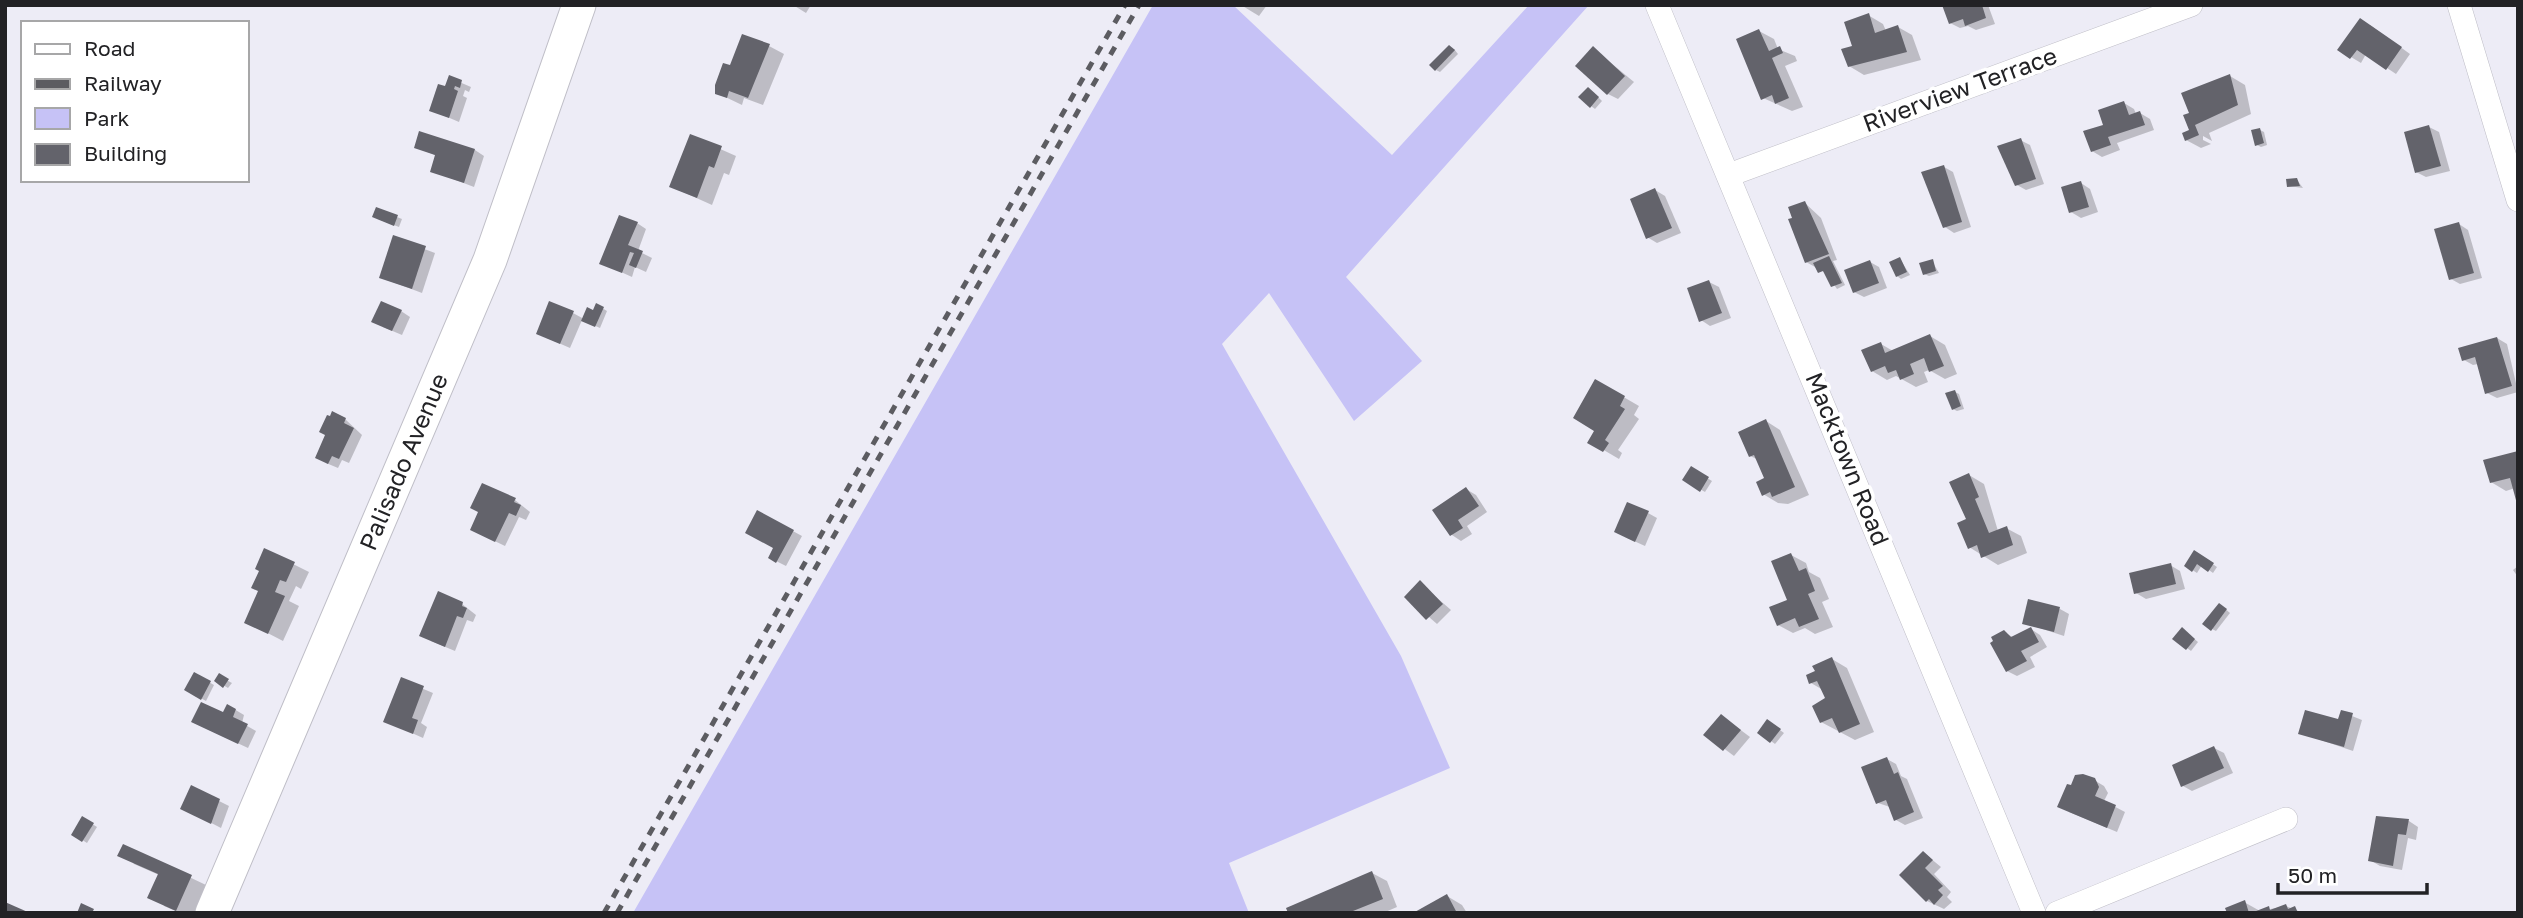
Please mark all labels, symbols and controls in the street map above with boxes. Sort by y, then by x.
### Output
legend [21,21,248,182]
text: Road [84,35,135,61]
street label: Riverview Terrace [1858,40,2060,137]
text: Railway [84,70,162,96]
text: Park [84,105,130,131]
text: Building [84,140,167,166]
street label: Macktown Road [1800,368,1896,549]
street label: Palisado Avenue [352,369,453,554]
scale bar [2278,852,2427,896]
text: 50 m [2288,862,2337,888]

